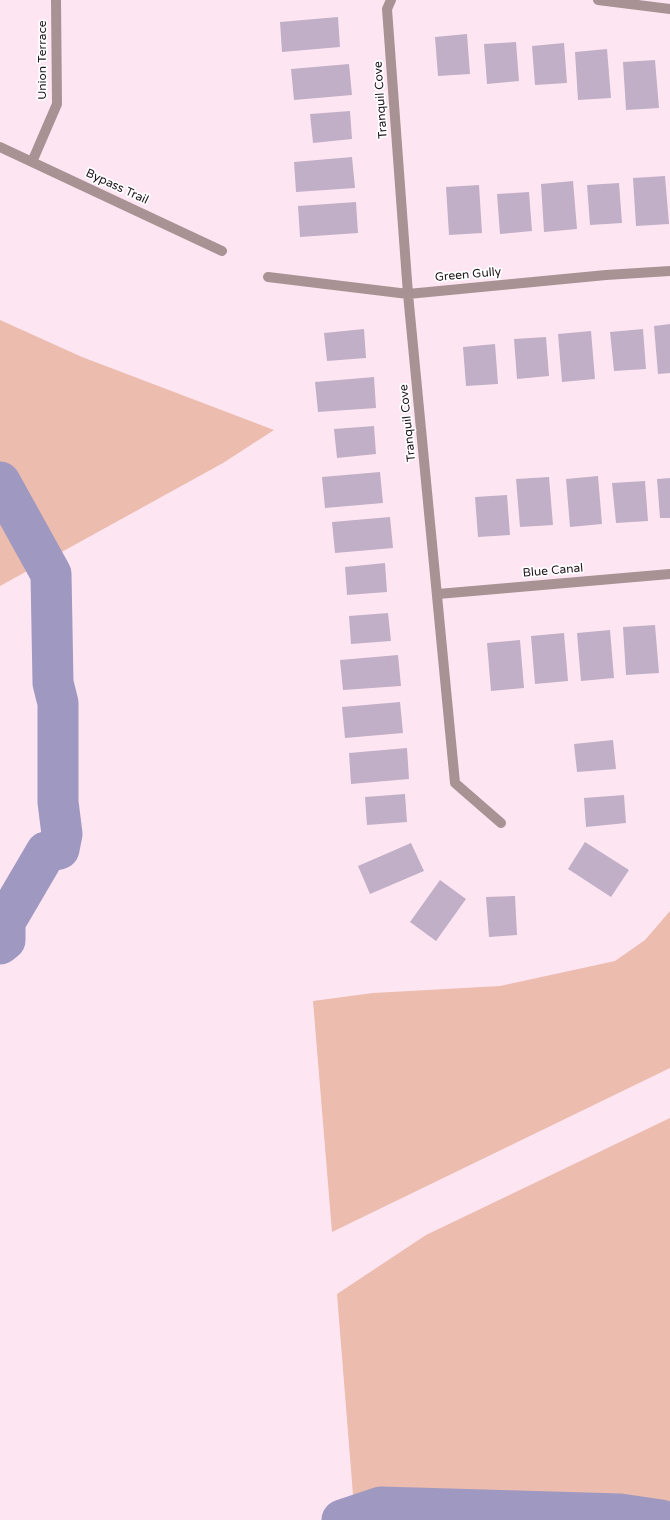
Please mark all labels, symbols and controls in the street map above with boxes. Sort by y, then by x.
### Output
street label: Union Terrace [36,20,50,100]
street label: Tranquil Cove [371,61,391,139]
street label: Bypass Trail [83,166,151,208]
street label: Green Gully [434,265,502,285]
street label: Tranquil Cove [397,384,419,462]
street label: Blue Canal [522,561,584,581]

